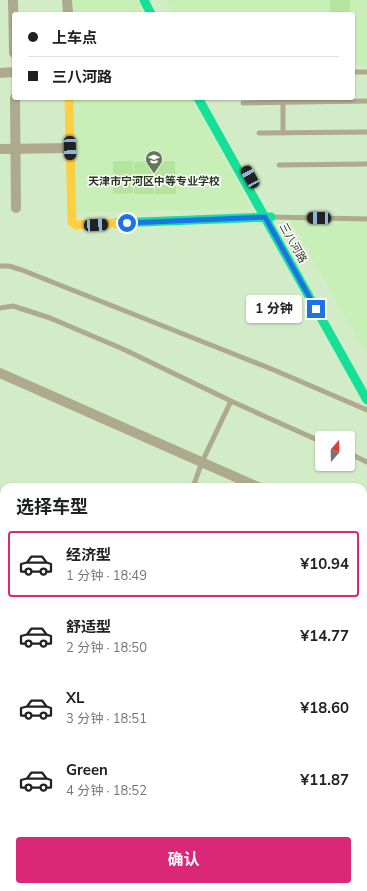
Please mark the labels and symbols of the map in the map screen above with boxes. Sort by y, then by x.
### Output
car [64,136,76,160]
school or university icon: 天津市宁河区中等专业学校 [144,149,164,174]
car [239,164,261,190]
place label: 天津市宁河区中等专业学校 [88,174,220,189]
car [307,212,331,224]
route start [118,214,136,232]
car [84,218,108,232]
street label: 三八河路 [276,220,310,266]
callout: 1 分钟 [246,295,302,323]
route end [307,300,325,318]
north arrow [315,431,355,471]

